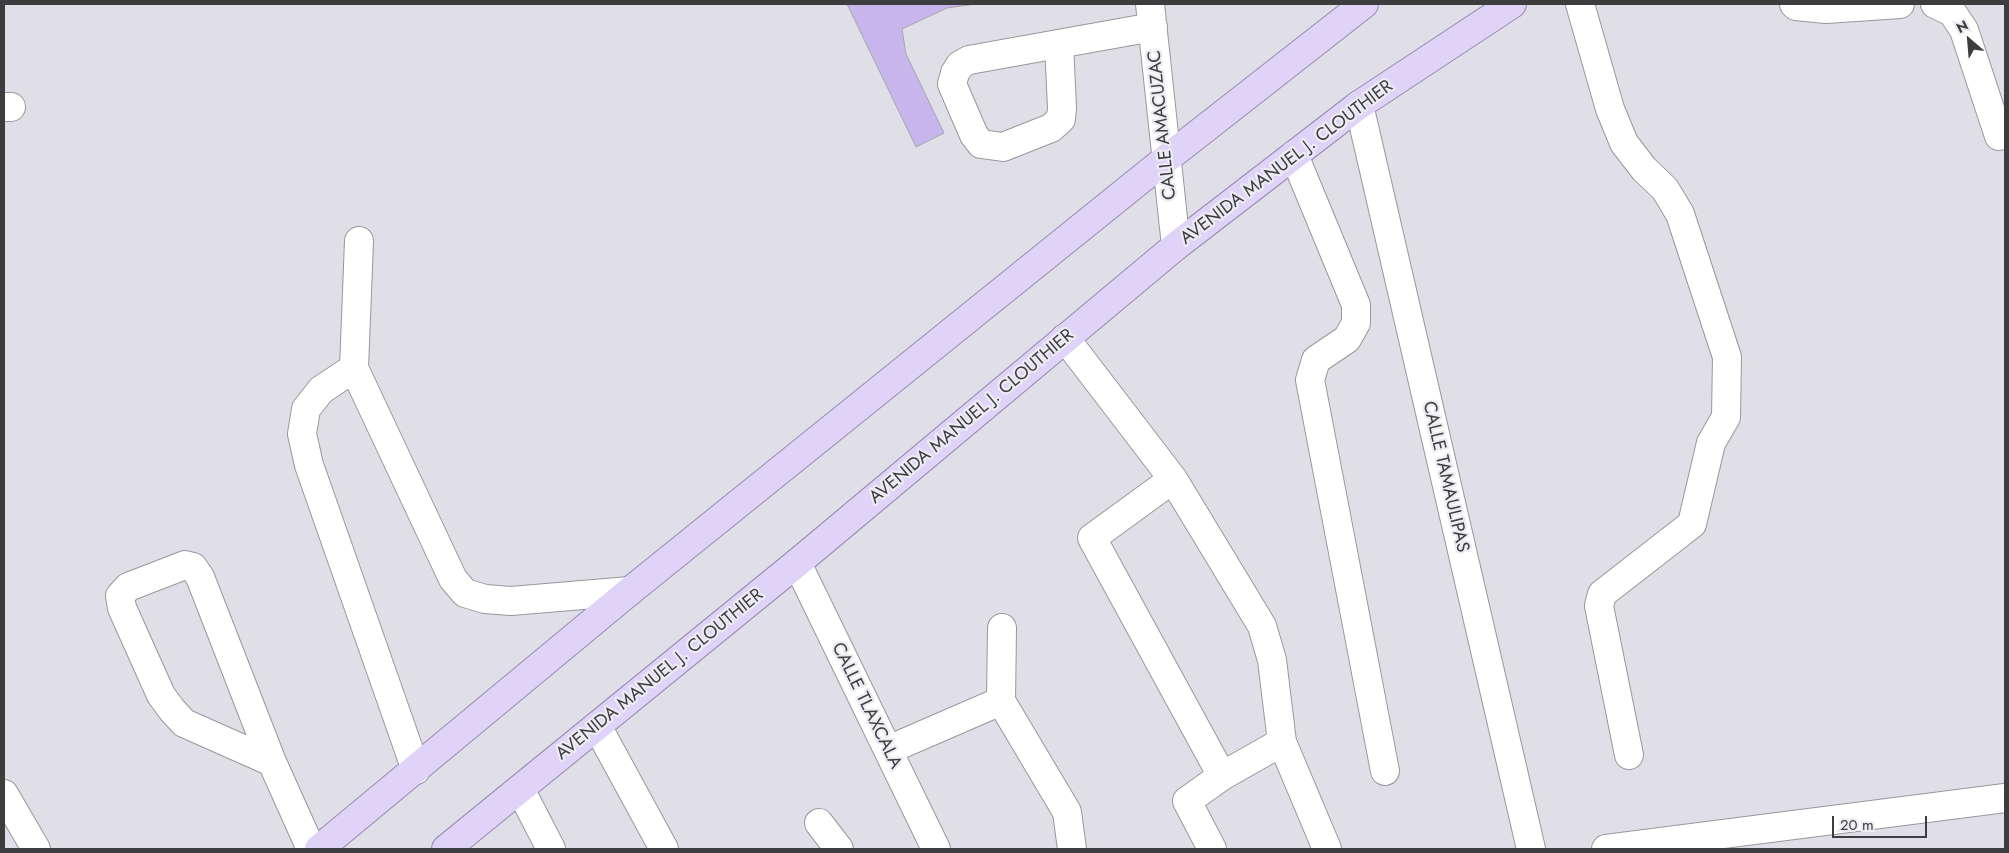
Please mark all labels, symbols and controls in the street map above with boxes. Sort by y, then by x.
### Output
north arrow [1944,15,1994,65]
text: N [1953,15,1972,38]
street label: CALLE AMACUZAC [1144,49,1182,201]
street label: AVENIDA MANUEL J. CLOUTHIER [1177,76,1397,250]
street label: AVENIDA MANUEL J. CLOUTHIER [865,325,1079,509]
street label: CALLE TAMAULIPAS [1417,399,1473,555]
street label: AVENIDA MANUEL J. CLOUTHIER [552,585,768,765]
street label: CALLE TLAXCALA [826,639,906,773]
scale bar [1834,806,1929,838]
text: 20 m [1840,814,1874,836]

